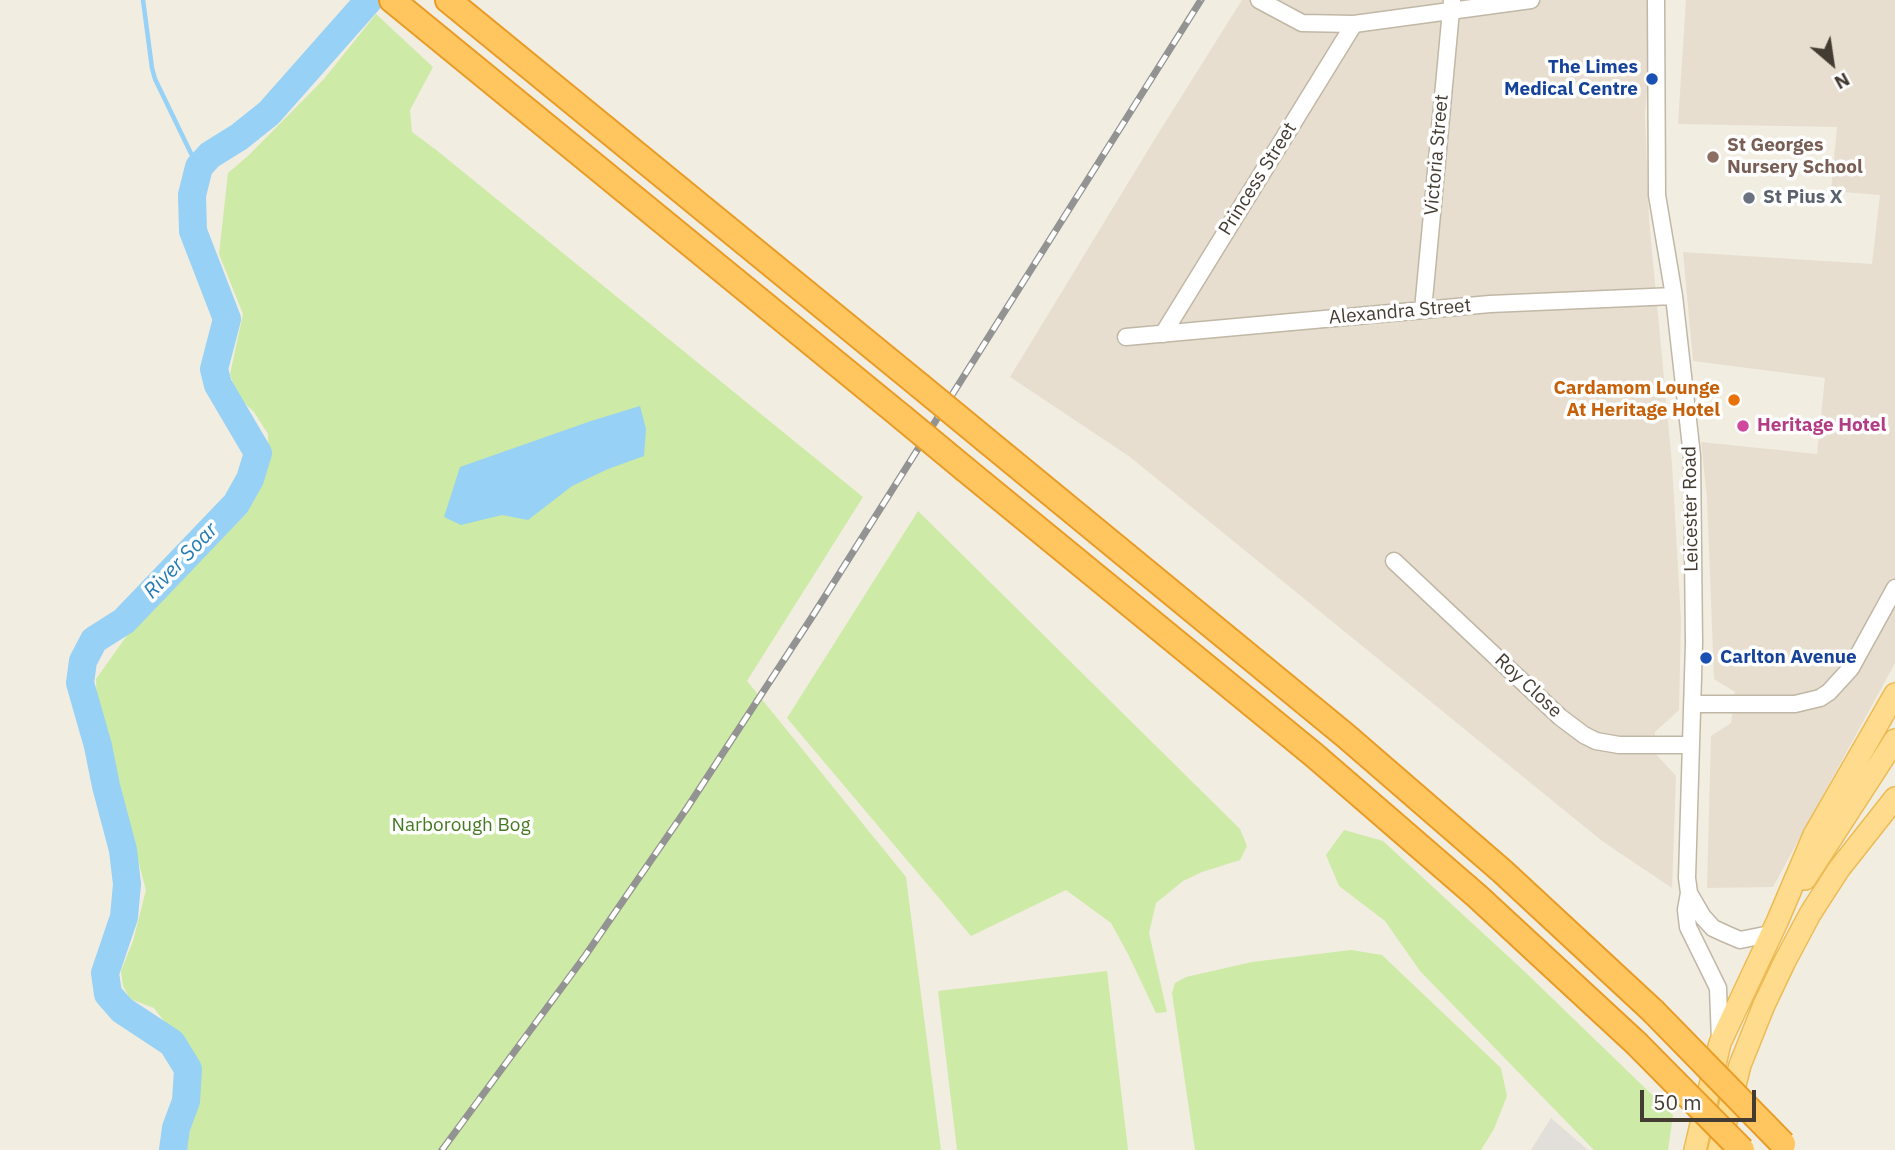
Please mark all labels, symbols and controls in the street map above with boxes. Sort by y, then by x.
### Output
north arrow [1797,28,1867,98]
place label: The Limes Medical Centre [1504,57,1638,101]
text: N [1830,68,1854,95]
marker: The Limes Medical Centre [1644,71,1660,87]
street label: Victoria Street [1420,93,1454,217]
street label: Princess Street [1214,118,1302,240]
place label: St Georges Nursery School [1727,135,1863,179]
marker: St Georges Nursery School [1705,149,1721,165]
place label: St Pius X [1763,187,1843,209]
marker: St Pius X [1741,190,1757,206]
street label: Alexandra Street [1328,294,1472,330]
place label: Cardamom Lounge At Heritage Hotel [1553,378,1720,422]
marker: Cardamom Lounge At Heritage Hotel [1726,392,1742,408]
place label: Heritage Hotel [1757,415,1886,437]
marker: Heritage Hotel [1735,418,1751,434]
street label: Leicester Road [1679,446,1703,572]
water label: River Soar [139,518,223,604]
place label: Carlton Avenue [1720,647,1857,669]
street label: Roy Close [1490,649,1566,723]
marker: Carlton Avenue [1698,650,1714,666]
park label: Narborough Bog [392,815,530,837]
scale bar [1643,1076,1758,1120]
text: 50 m [1653,1088,1702,1116]

